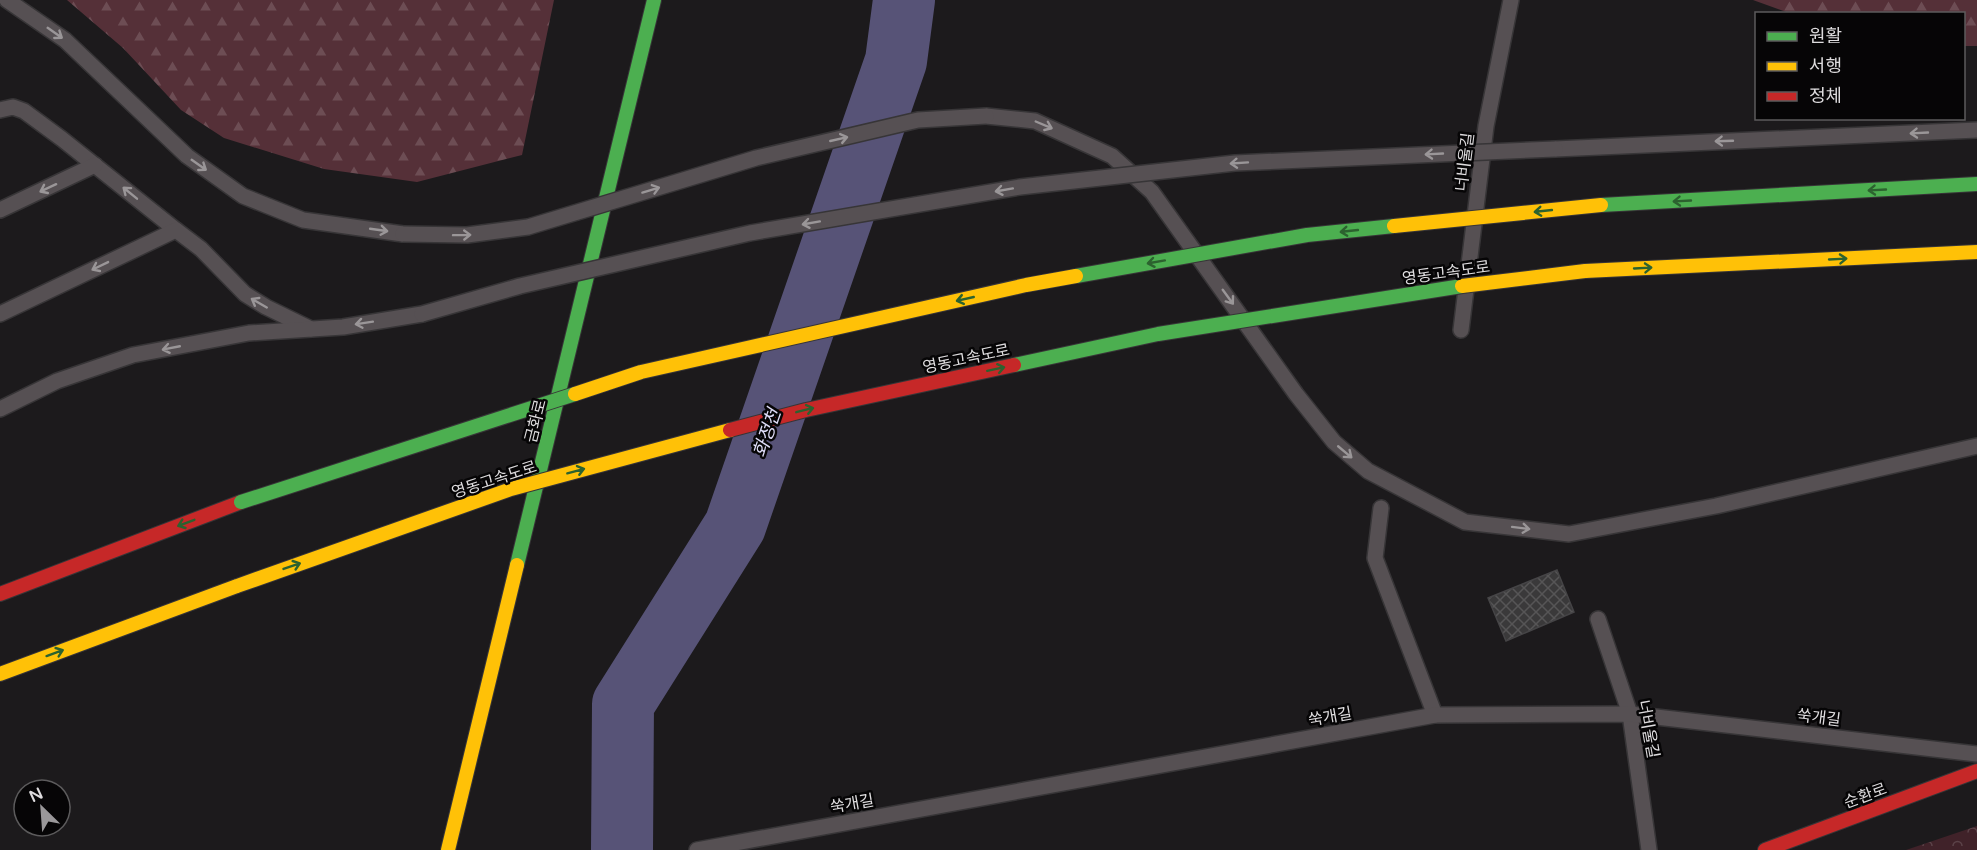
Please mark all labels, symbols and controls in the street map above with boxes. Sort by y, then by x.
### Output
legend [1755,12,1965,120]
text: 원활 [1809,25,1842,47]
one-way arrow [47,27,63,39]
text: 서행 [1809,55,1842,77]
text: 정체 [1809,85,1842,107]
one-way arrow [1034,120,1052,131]
one-way arrow [1909,127,1929,138]
one-way arrow [829,132,848,144]
street label: 너비울길 [1451,132,1479,193]
one-way arrow [1714,136,1734,147]
one-way arrow [1424,148,1444,160]
one-way arrow [191,158,207,171]
one-way arrow [1229,158,1249,169]
one-way arrow [39,182,57,194]
one-way arrow [641,184,660,195]
one-way arrow [994,185,1014,196]
one-way arrow [1867,185,1887,196]
one-way arrow [123,187,139,200]
one-way arrow [1672,195,1692,206]
one-way arrow [1533,206,1553,217]
one-way arrow [802,217,822,228]
one-way arrow [368,225,388,236]
one-way arrow [1339,226,1359,237]
one-way arrow [451,229,471,241]
one-way arrow [1828,253,1848,264]
one-way arrow [1147,257,1166,268]
street label: 영동고속도로 [1401,257,1492,289]
one-way arrow [92,261,110,273]
one-way arrow [1633,263,1653,274]
one-way arrow [1222,288,1234,304]
one-way arrow [956,294,975,305]
one-way arrow [251,296,268,308]
one-way arrow [354,318,374,329]
street label: 영동고속도로 [921,340,1012,378]
one-way arrow [161,343,181,354]
one-way arrow [986,363,1005,374]
street label: 금화로 [521,397,551,445]
water label: 화정천 [749,404,786,460]
one-way arrow [795,404,814,416]
one-way arrow [1337,445,1353,458]
street label: 영동고속도로 [449,457,540,503]
one-way arrow [566,465,585,476]
one-way arrow [177,518,196,529]
one-way arrow [1510,523,1530,534]
one-way arrow [282,560,301,571]
one-way arrow [45,647,64,658]
street label: 너비울길 [1633,698,1663,760]
street label: 쑥개길 [1307,703,1354,731]
street label: 쑥개길 [1796,705,1842,731]
north arrow [12,778,72,838]
street label: 순환로 [1841,779,1890,813]
text: N [26,784,46,807]
street label: 쑥개길 [829,790,876,818]

